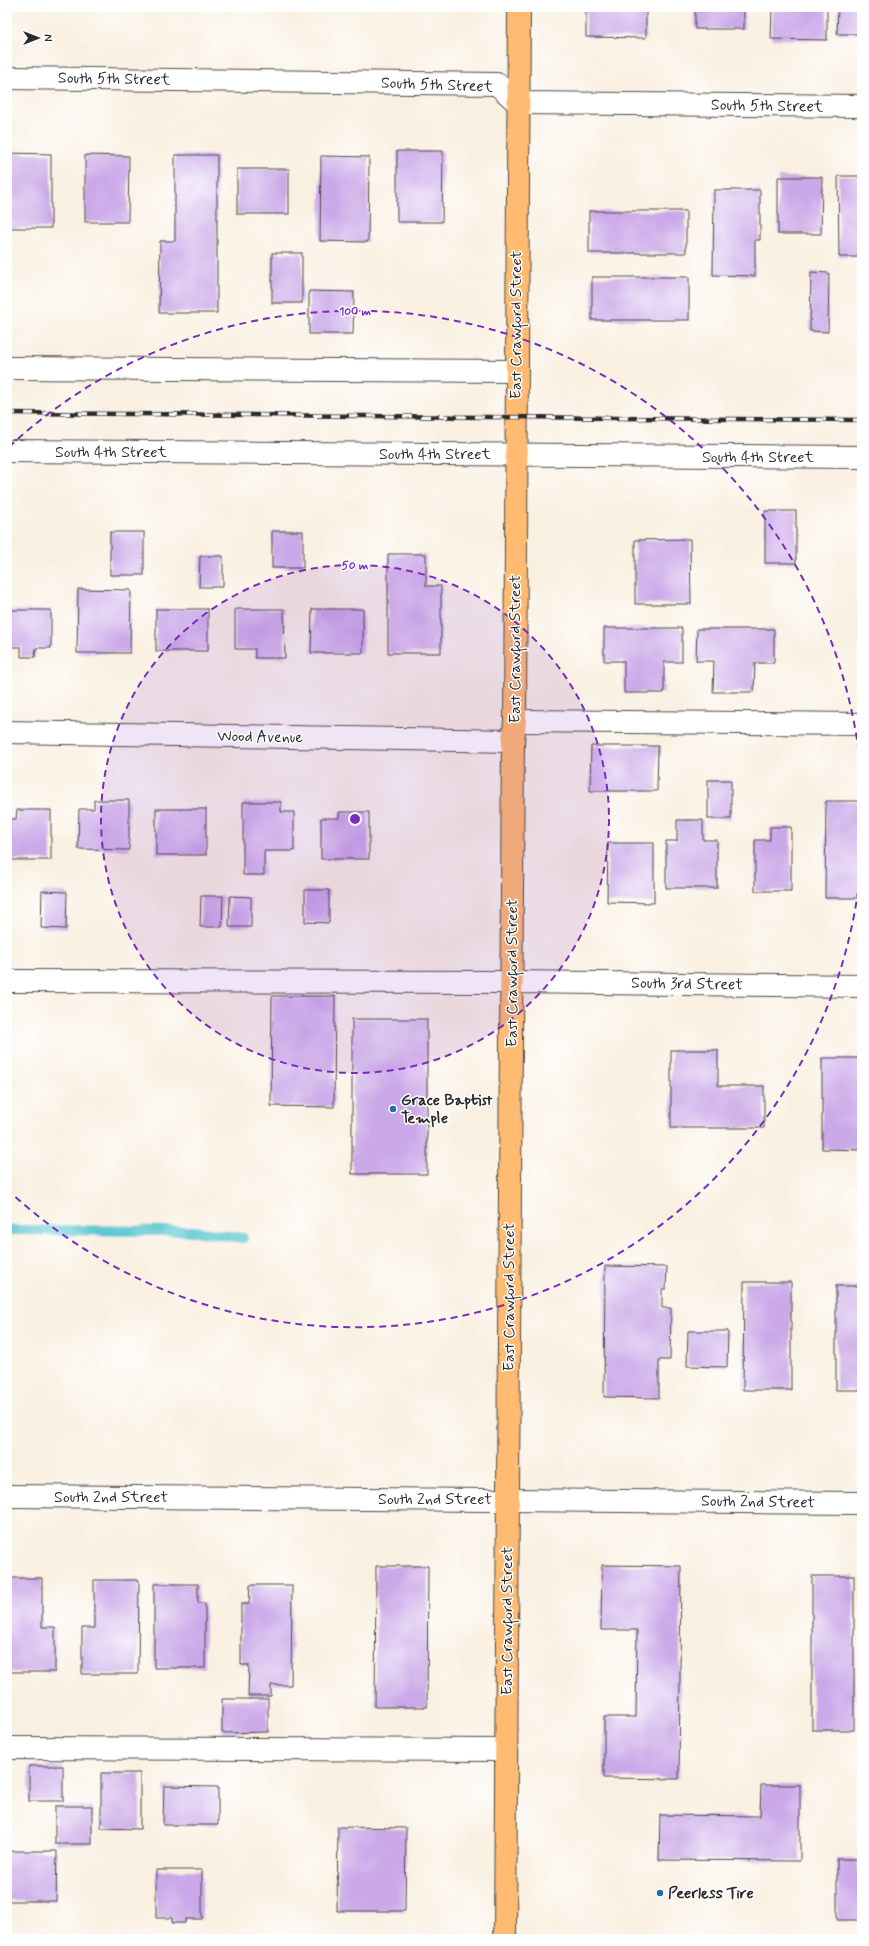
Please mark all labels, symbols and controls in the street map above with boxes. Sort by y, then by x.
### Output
north arrow [18,18,58,58]
text: N [40,34,54,42]
street label: South 5th Street [58,68,171,90]
street label: South 5th Street [381,73,494,97]
street label: South 5th Street [711,95,824,117]
street label: East Crawford Street [506,250,529,399]
text: 100 m [339,304,372,320]
street label: South 4th Street [55,442,168,463]
street label: South 4th Street [379,444,492,465]
street label: South 4th Street [702,447,815,468]
text: 50 m [342,558,369,574]
street label: East Crawford Street [505,574,528,723]
street label: Wood Avenue [217,726,304,748]
centre of rings [348,812,362,826]
street label: East Crawford Street [502,898,525,1047]
street label: South 3rd Street [631,973,743,995]
place label: Grace Baptist Temple [401,1090,493,1129]
marker: Grace Baptist Temple [388,1104,398,1114]
street label: East Crawford Street [499,1222,522,1371]
street label: South 2nd Street [54,1487,168,1508]
street label: South 2nd Street [378,1489,492,1510]
street label: South 2nd Street [701,1491,816,1514]
street label: East Crawford Street [497,1546,520,1695]
place label: Peerless Tire [668,1883,754,1904]
marker: Peerless Tire [655,1888,665,1898]

